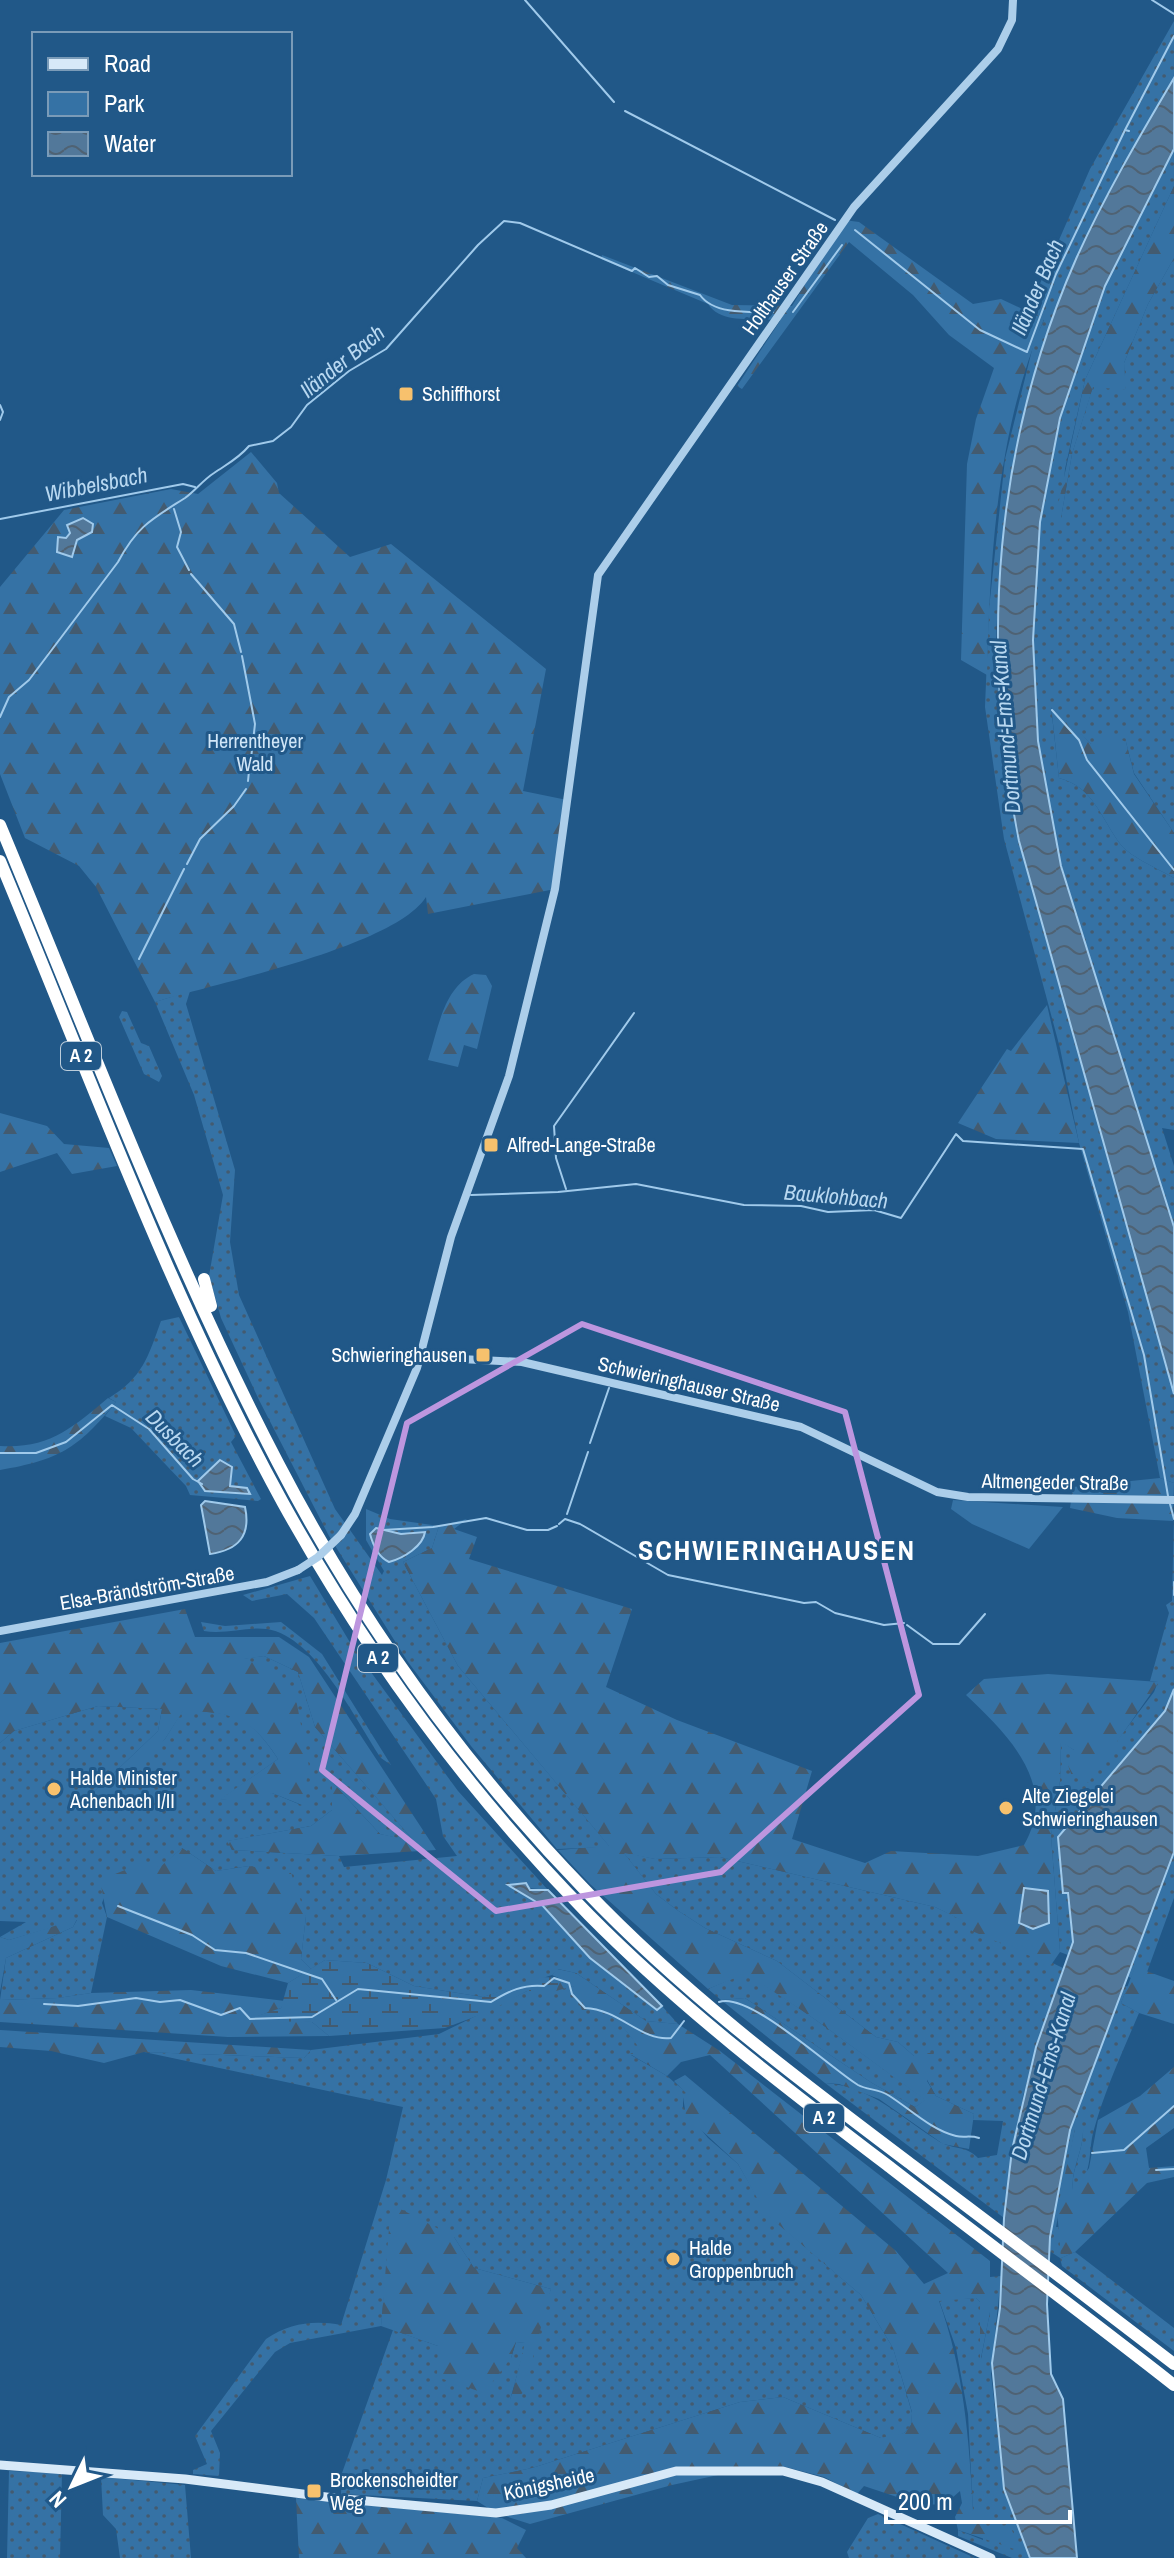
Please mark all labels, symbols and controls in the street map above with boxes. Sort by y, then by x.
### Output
legend [32,32,292,176]
text: Road [104,47,151,79]
text: Park [104,87,145,119]
text: Water [104,127,156,159]
street label: Holthauser Straße [735,215,834,340]
water label: Iländer Bach [1003,235,1071,339]
water label: Iländer Bach [293,317,391,405]
place label: Schiffhorst [422,380,501,407]
marker: Schiffhorst [397,385,415,403]
water label: Wibbelsbach [42,459,150,509]
water label: Dortmund-Ems-Kanal [982,638,1028,815]
park label: Herrentheyer Wald [207,727,303,777]
road number: A 2 [61,1042,101,1070]
place label: Alfred-Lange-Straße [506,1131,656,1158]
marker: Alfred-Lange-Straße [482,1136,500,1154]
water label: Bauklohbach [783,1177,889,1215]
place label: Schwieringhausen [331,1341,467,1368]
marker: Schwieringhausen [474,1346,492,1364]
street label: Schwieringhauser Straße [595,1349,783,1418]
water label: Dusbach [139,1402,211,1474]
street label: Altmengeder Straße [980,1467,1129,1496]
district label: SCHWIERINGHAUSEN [638,1531,916,1569]
street label: Elsa-Brändström-Straße [58,1559,236,1616]
road number: A 2 [358,1644,398,1672]
place label: Halde Minister Achenbach I/II [69,1764,177,1814]
marker: Halde Minister Achenbach I/II [45,1780,63,1798]
place label: Alte Ziegelei Schwieringhausen [1021,1782,1158,1832]
marker: Alte Ziegelei Schwieringhausen [997,1799,1015,1817]
water label: Dortmund-Ems-Kanal [1003,1988,1083,2163]
road number: A 2 [804,2104,844,2132]
place label: Halde Groppenbruch [689,2234,794,2284]
marker: Halde Groppenbruch [664,2250,682,2268]
north arrow [32,2446,112,2526]
street label: Königsheide [501,2461,597,2506]
place label: Brockenscheidter Weg [330,2466,458,2516]
scale bar [886,2474,1070,2524]
marker: Brockenscheidter Weg [305,2482,323,2500]
text: N [42,2485,73,2515]
text: 200 m [898,2485,953,2517]

